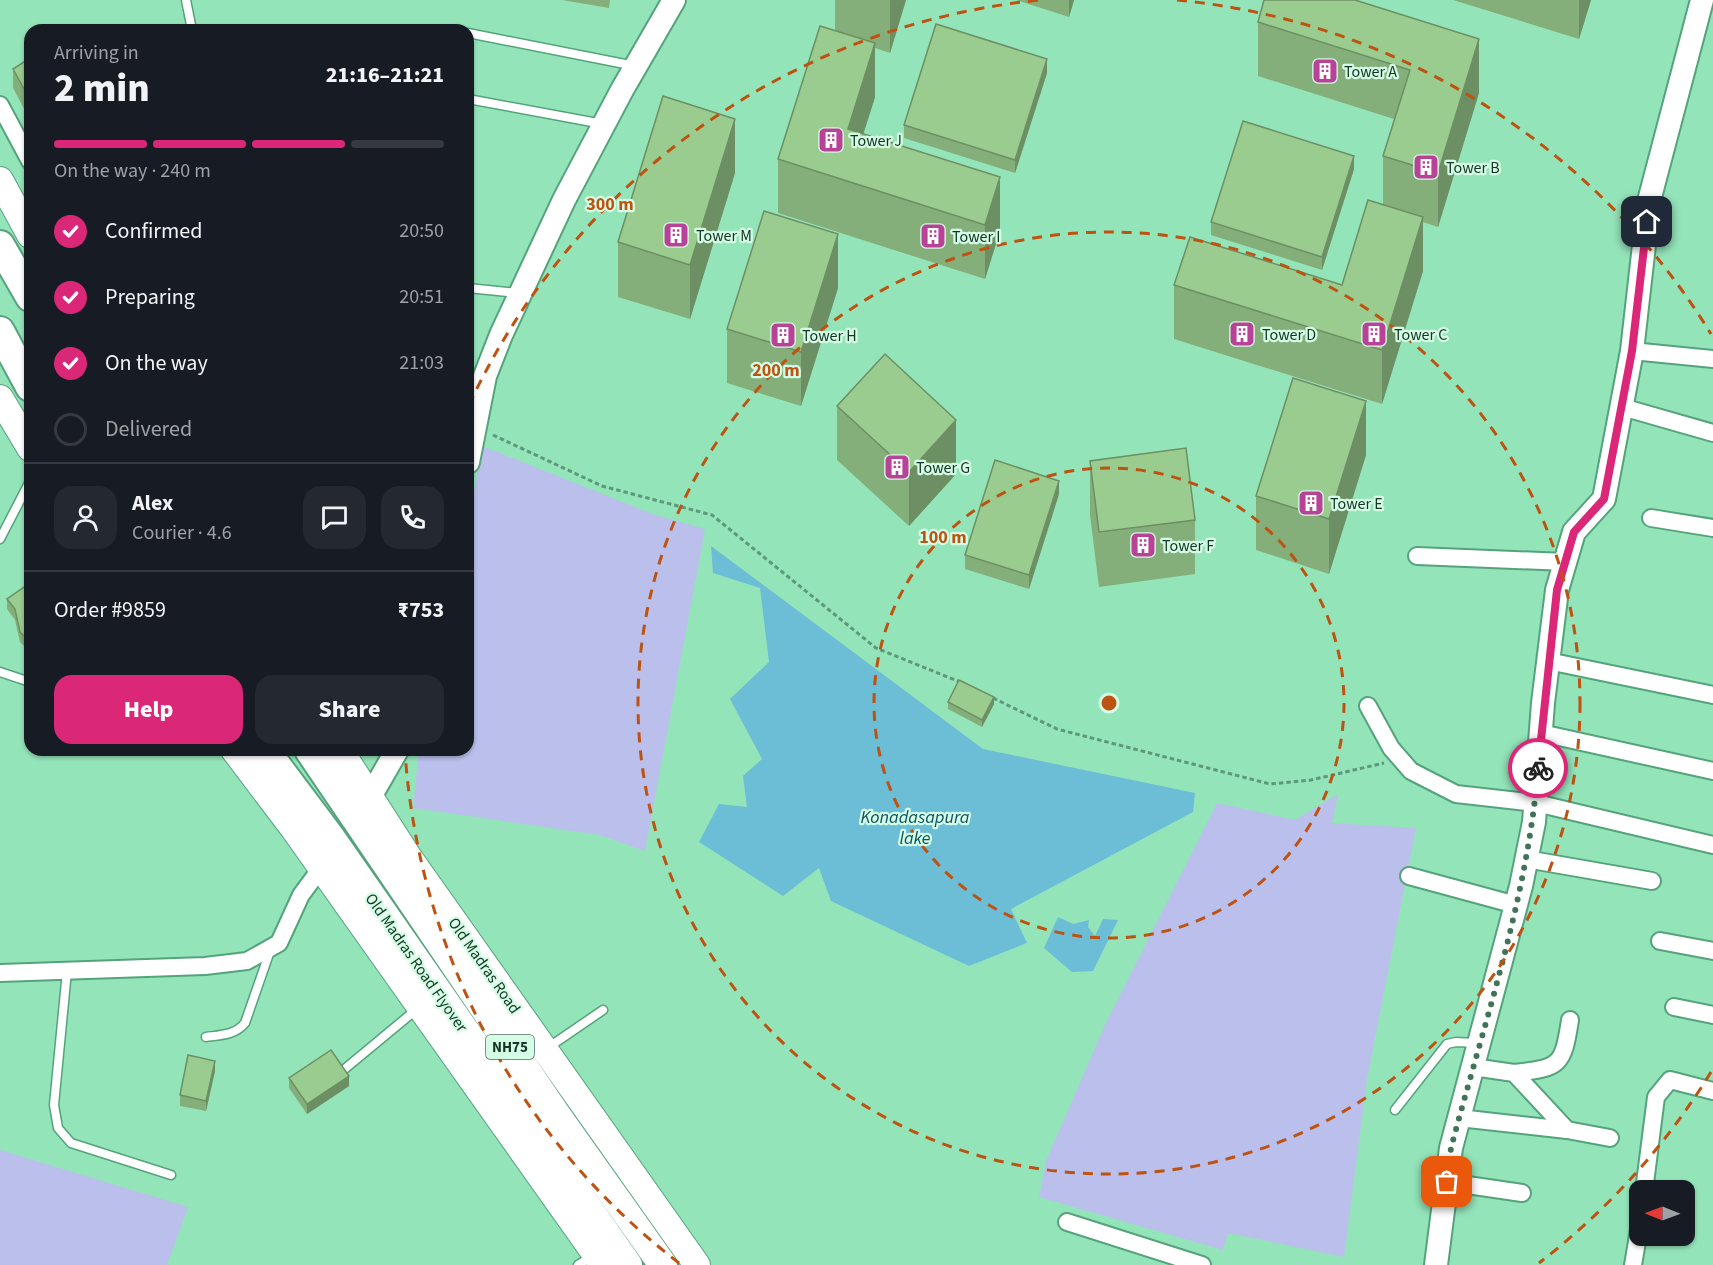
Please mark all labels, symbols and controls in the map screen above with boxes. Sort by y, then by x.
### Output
text: Arriving in [54,39,139,67]
building icon: Tower A [1310,56,1340,86]
text: 21:16–21:21 [326,59,444,91]
text: 2 min [54,61,150,117]
place label: Tower A [1344,61,1397,83]
building icon: Tower J [816,125,846,155]
place label: Tower J [850,130,902,152]
building icon: Tower B [1411,152,1441,182]
text: On the way · 240 m [54,157,211,185]
place label: Tower B [1446,157,1500,179]
text: 300 m [586,192,634,217]
pin [1621,196,1672,247]
icon: home [1630,205,1663,238]
icon: check [54,215,87,248]
text: Confirmed [105,215,202,247]
text: 20:50 [399,217,444,245]
building icon: Tower M [661,220,691,250]
building icon: Tower I [918,221,948,251]
place label: Tower M [696,225,752,247]
place label: Tower I [952,226,1000,248]
icon: check [54,281,87,314]
text: Preparing [105,281,195,313]
text: 20:51 [399,283,444,311]
building icon: Tower D [1227,319,1257,349]
building icon: Tower C [1359,319,1389,349]
building icon: Tower H [768,320,798,350]
place label: Tower D [1262,324,1316,346]
place label: Tower C [1394,324,1447,346]
place label: Tower H [802,325,857,347]
icon: check [54,347,87,380]
text: On the way [105,347,208,379]
text: 21:03 [399,349,444,377]
text: 200 m [752,358,800,383]
text: Delivered [105,413,192,445]
building icon: Tower G [882,452,912,482]
place label: Tower G [916,457,970,479]
button: person [54,486,117,549]
button: chat [303,486,366,549]
button: phone [381,486,444,549]
text: Alex [132,487,173,519]
building icon: Tower E [1296,488,1326,518]
place label: Tower E [1330,493,1383,515]
text: Courier · 4.6 [132,519,232,547]
text: 100 m [919,525,967,550]
building icon: Tower F [1128,530,1158,560]
place label: Tower F [1162,535,1214,557]
text: Order #9859 [54,594,166,626]
text: ₹753 [398,594,444,626]
button: Help [54,675,243,744]
button: Share [255,675,444,744]
centre of rings [1099,693,1119,713]
courier [1508,738,1568,798]
icon: bike [1522,752,1555,785]
water label: Konadasapura lake [860,805,970,851]
street label: Old Madras Road Flyover [360,889,473,1037]
street label: Old Madras Road [443,913,526,1018]
road number: NH75 [486,1035,534,1059]
pin [1421,1156,1472,1207]
icon: bag [1430,1165,1463,1198]
north arrow [1629,1180,1695,1246]
map controls [1629,1180,1695,1246]

